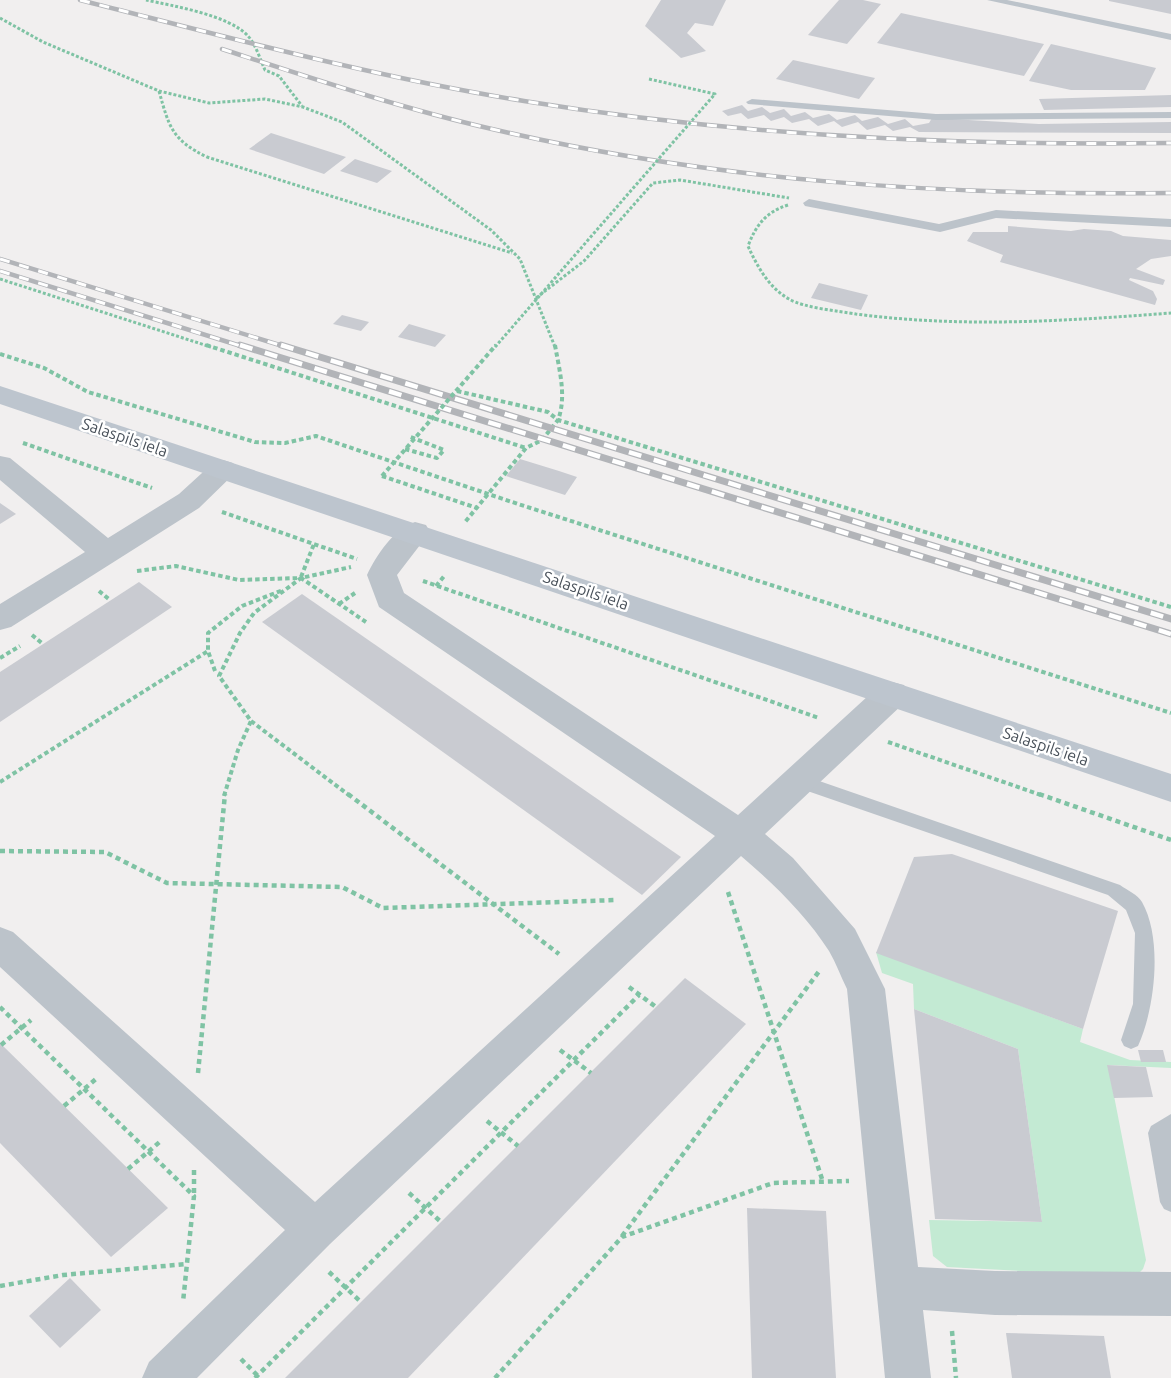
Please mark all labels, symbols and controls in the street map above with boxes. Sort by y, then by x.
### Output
street label: Salaspils iela [80,414,170,460]
street label: Salaspils iela [541,567,631,613]
street label: Salaspils iela [1001,723,1091,769]

